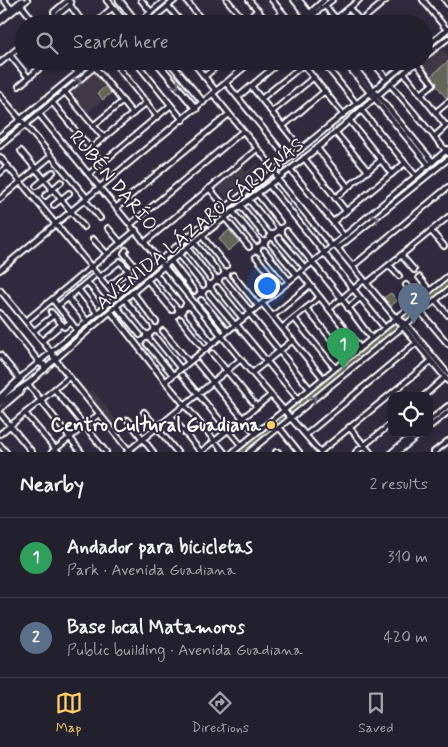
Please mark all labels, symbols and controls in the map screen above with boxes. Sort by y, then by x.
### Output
search box [15,15,433,70]
icon: search [33,29,61,57]
text: Search here [73,30,169,55]
one-way arrow [72,79,81,87]
one-way arrow [171,79,179,88]
street label: RUBÉN DARÍO [63,125,163,237]
street label: AVENIDA LÁZARO CÁRDENAS [90,132,309,316]
one-way arrow [370,215,379,223]
your location [254,273,280,299]
pin: 2 [398,283,430,324]
pin: 1 [327,328,359,369]
map controls [388,392,433,437]
button: locate [388,392,433,437]
one-way arrow [308,396,317,405]
place label: Centro Cultural Guadiana [50,413,262,438]
marker: Centro Cultural Guadiana [265,419,277,431]
text: Nearby [20,471,84,499]
text: 2 results [370,474,428,495]
text: Andador para bicicletas [67,535,253,560]
text: 1 [32,547,40,568]
text: 310 m [387,547,428,568]
text: Park · Avenida Guadiana [67,560,236,581]
text: Base local Matamoros [67,615,245,640]
text: 2 [32,627,40,648]
text: 420 m [384,627,428,648]
text: Public building · Avenida Guadiana [67,640,303,661]
tab: Map [55,689,83,737]
tab: Directions [192,689,249,737]
tab: Saved [358,689,393,737]

